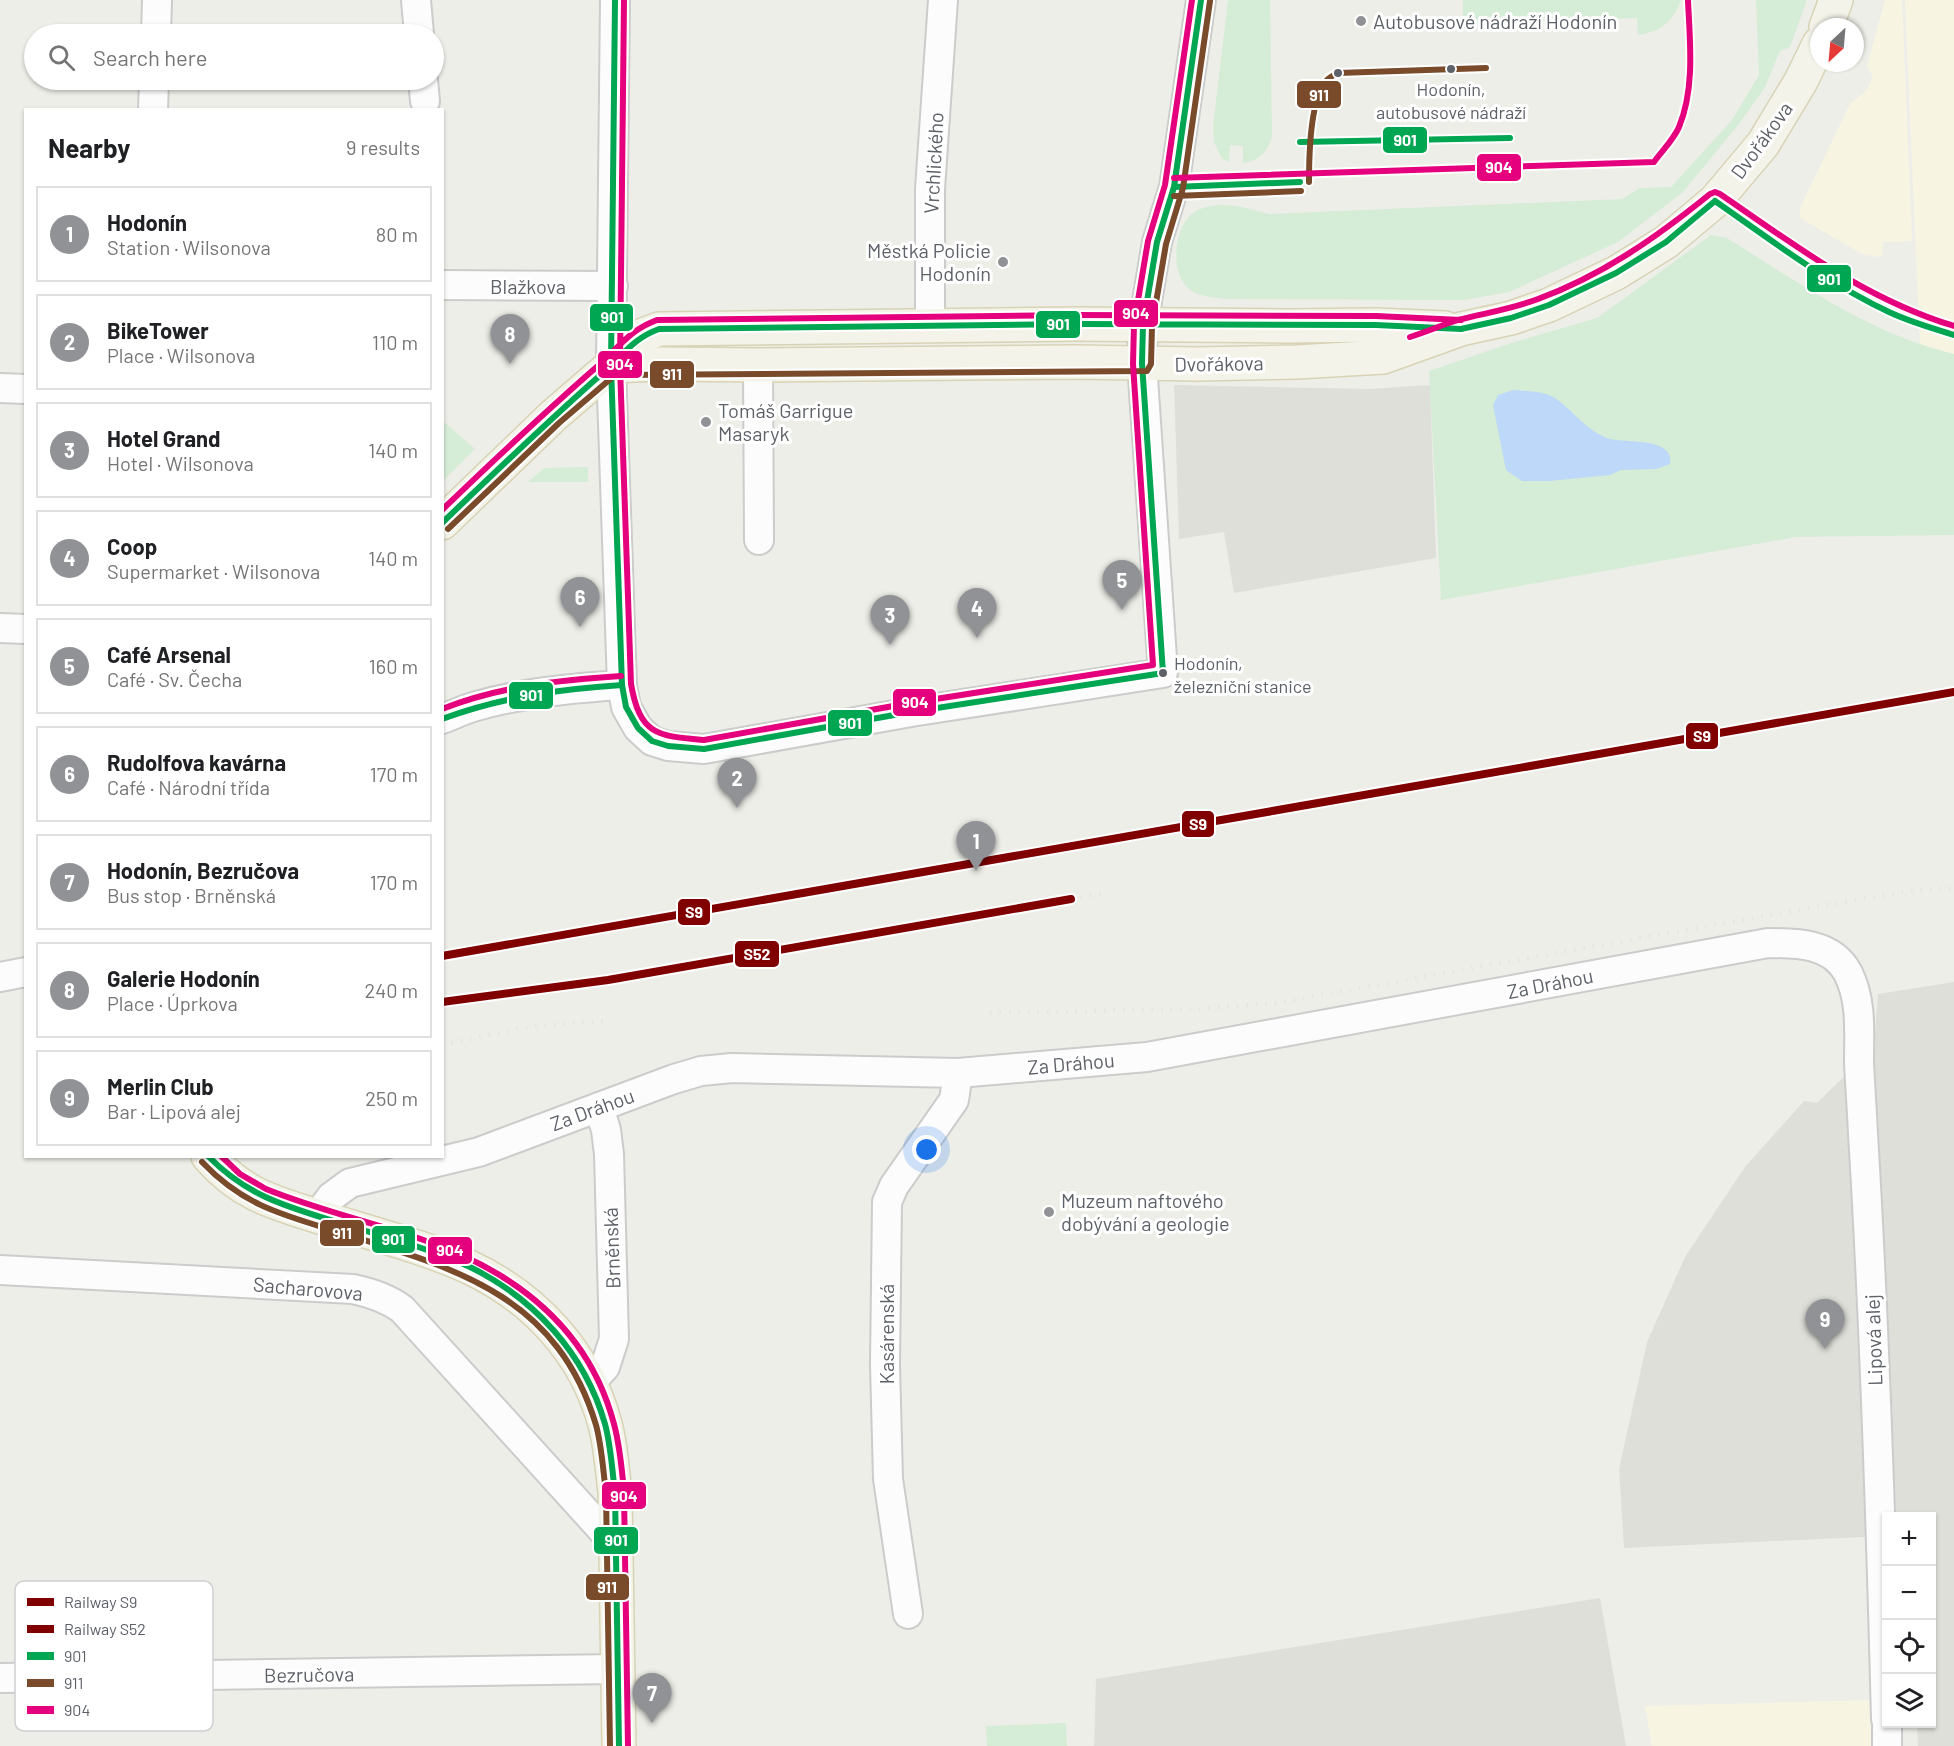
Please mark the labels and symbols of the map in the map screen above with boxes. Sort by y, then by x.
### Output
place label: Autobusové nádraží Hodonín [1373,9,1617,33]
marker: Autobusové nádraží Hodonín [1354,14,1368,28]
north arrow [1810,18,1864,72]
marker: Hodonín, autobusové nádraží [1445,63,1457,75]
unlabelled marker [1332,67,1344,79]
place label: Hodonín, autobusové nádraží [1376,78,1526,123]
line badge: 911 [1296,80,1342,109]
text: 911 [1309,85,1329,104]
street label: Dvořákova [1725,97,1797,183]
street label: Vrchlického [918,111,948,215]
line badge: 901 [1382,126,1428,154]
text: 901 [1393,130,1417,149]
line badge: 904 [1476,153,1522,182]
text: 904 [1485,157,1513,176]
place label: Městká Policie Hodonín [867,238,991,285]
marker: Městká Policie Hodonín [996,255,1010,269]
line badge: 901 [1806,264,1852,293]
text: 901 [1817,269,1841,288]
street label: Blažkova [490,274,566,298]
line badge: 904 [1113,299,1159,328]
line badge: 901 [589,303,634,332]
text: 904 [1122,303,1150,322]
text: 901 [600,307,624,326]
line badge: 901 [1035,310,1081,339]
pin: 8 [490,314,530,364]
text: 901 [1046,314,1070,333]
line badge: 904 [597,350,643,379]
street label: Dvořákova [1174,350,1264,376]
text: 904 [606,354,634,373]
line badge: 911 [649,360,695,389]
text: 911 [662,364,682,383]
place label: Tomáš Garrigue Masaryk [718,398,853,445]
marker: Tomáš Garrigue Masaryk [699,415,713,429]
pin: 5 [1102,560,1142,610]
pin: 6 [560,578,600,627]
pin: 4 [958,588,996,638]
pin: 3 [870,596,910,645]
place label: Hodonín, železniční stanice [1174,652,1312,697]
marker: Hodonín, železniční stanice [1157,667,1169,679]
line badge: 901 [508,681,554,710]
text: 901 [519,685,543,704]
line badge: 904 [892,688,937,717]
text: 904 [901,692,929,711]
line badge: 901 [827,709,873,737]
text: 901 [838,713,862,732]
line badge: S9 [1685,722,1719,750]
text: S9 [1693,726,1711,745]
pin: 2 [718,758,756,808]
line badge: S9 [1181,810,1215,838]
text: S9 [1189,814,1207,833]
pin: 1 [956,822,996,871]
line badge: S9 [677,898,711,926]
text: S9 [685,902,703,921]
line badge: S52 [734,940,780,968]
text: S52 [743,944,771,963]
street label: Za Dráhou [1505,963,1595,1003]
street label: Za Dráhou [1026,1047,1116,1079]
street label: Za Dráhou [547,1083,637,1135]
your location [912,1135,941,1164]
place label: Muzeum naftového dobývání a geologie [1061,1188,1230,1235]
marker: Muzeum naftového dobývání a geologie [1042,1205,1056,1219]
street label: Brněnská [598,1207,624,1289]
line badge: 911 [319,1219,365,1247]
text: 911 [332,1223,352,1242]
line badge: 901 [371,1225,416,1254]
text: 901 [381,1229,405,1248]
line badge: 904 [427,1236,473,1265]
text: 904 [436,1240,464,1259]
street label: Sacharovova [252,1271,364,1305]
street label: Kasárenská [874,1284,898,1384]
street label: Lipová alej [1859,1294,1887,1386]
pin: 9 [1806,1300,1844,1349]
line badge: 904 [601,1481,647,1510]
text: 904 [610,1486,638,1505]
line badge: 901 [593,1526,639,1555]
text: 901 [604,1530,628,1549]
line badge: 911 [585,1573,630,1601]
text: 911 [597,1577,617,1596]
legend [15,1581,213,1731]
text: Railway S9 [64,1592,137,1611]
text: Railway S52 [64,1619,146,1638]
text: 901 [64,1646,87,1665]
street label: Bezručova [264,1661,354,1687]
text: 911 [64,1673,83,1692]
pin: 7 [632,1674,672,1723]
text: 904 [64,1700,90,1719]

